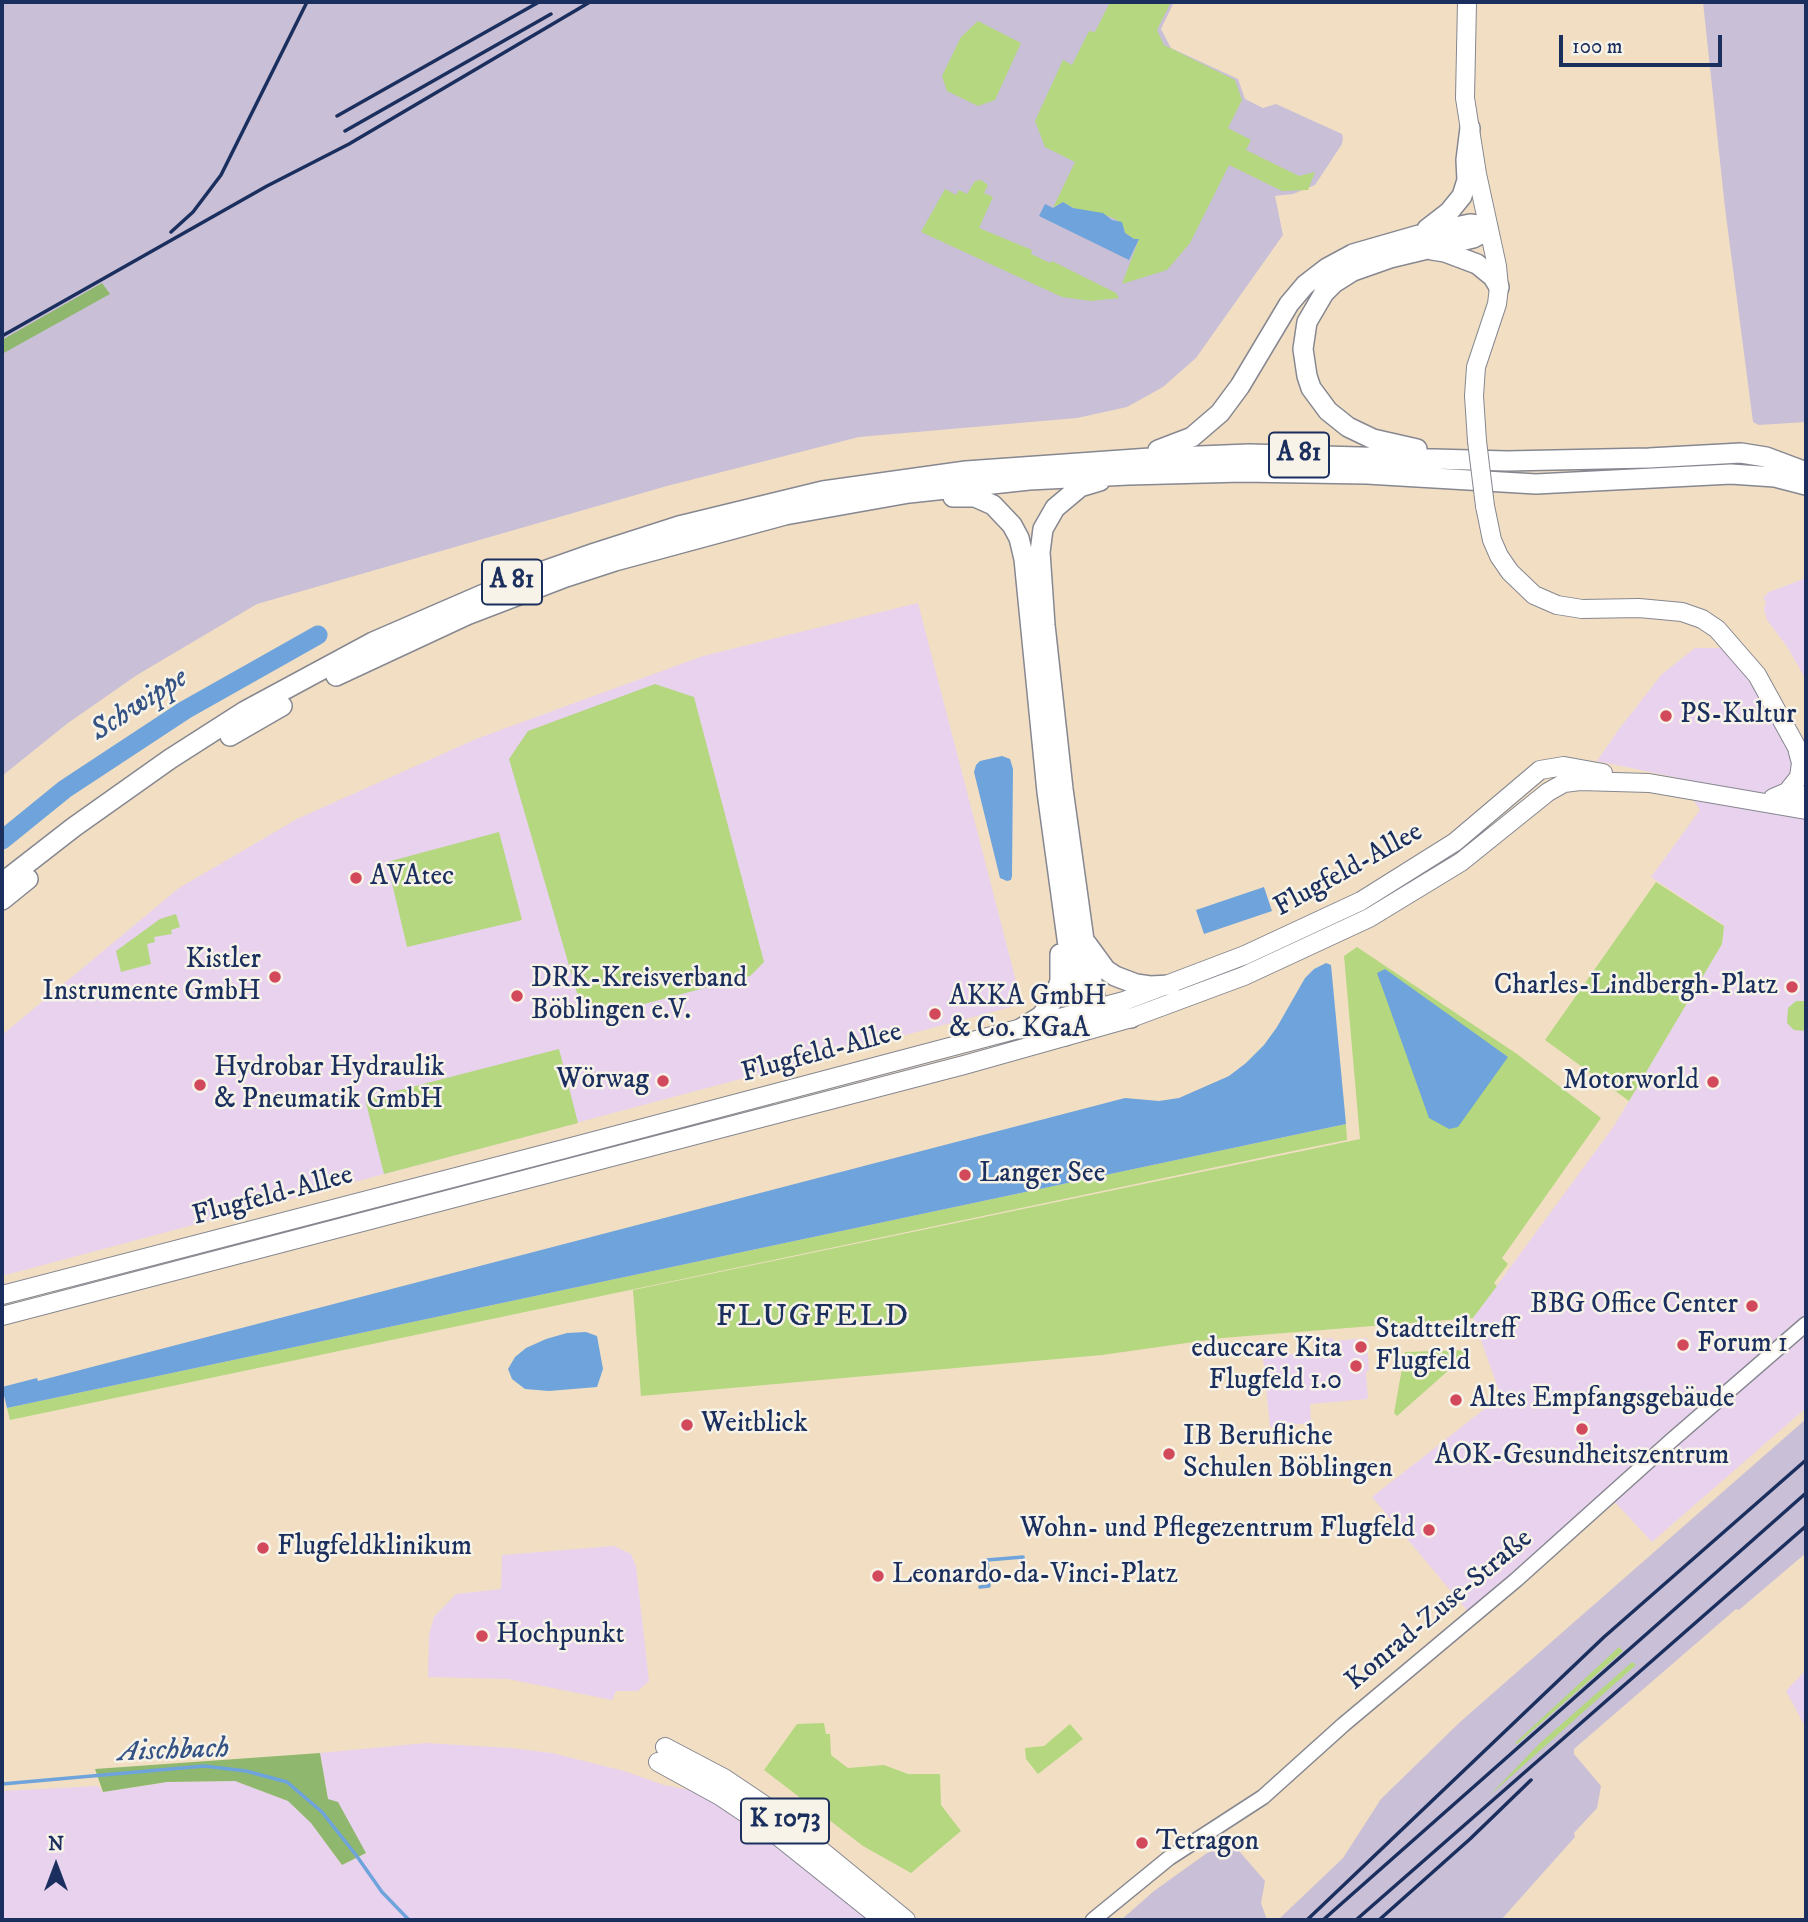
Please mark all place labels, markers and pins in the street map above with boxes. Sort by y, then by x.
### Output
place label: PS-Kultur [1680,699,1796,733]
marker: PS-Kultur [1658,708,1674,724]
place label: AVAtec [370,861,454,895]
marker: AVAtec [348,870,364,886]
place label: Kistler Instrumente GmbH [42,944,261,1010]
place label: DRK-Kreisverband Böblingen e.V. [531,963,747,1029]
marker: Kistler Instrumente GmbH [267,969,283,985]
place label: Charles-Lindbergh-Platz [1494,970,1778,1004]
marker: Charles-Lindbergh-Platz [1784,979,1800,995]
place label: AKKA GmbH & Co. KGaA [949,981,1107,1047]
marker: DRK-Kreisverband Böblingen e.V. [509,988,525,1004]
marker: AKKA GmbH & Co. KGaA [927,1006,943,1022]
place label: Hydrobar Hydraulik & Pneumatik GmbH [214,1052,445,1118]
place label: Wörwag [556,1064,649,1098]
place label: Motorworld [1563,1065,1699,1099]
marker: Wörwag [655,1073,671,1089]
marker: Motorworld [1705,1074,1721,1090]
marker: Hydrobar Hydraulik & Pneumatik GmbH [192,1077,208,1093]
place label: Langer See [979,1158,1105,1192]
marker: Langer See [957,1167,973,1183]
place label: BBG Office Center [1530,1289,1738,1323]
marker: BBG Office Center [1744,1298,1760,1314]
place label: Stadtteiltreff Flugfeld [1375,1314,1516,1380]
place label: Forum 1 [1697,1328,1788,1362]
place label: educcare Kita Flugfeld 1.0 [1191,1333,1342,1399]
marker: Forum 1 [1675,1337,1691,1353]
marker: Stadtteiltreff Flugfeld [1353,1339,1369,1355]
marker: educcare Kita Flugfeld 1.0 [1348,1358,1364,1374]
place label: Altes Empfangsgebäude [1470,1383,1735,1417]
marker: Altes Empfangsgebäude [1448,1392,1464,1408]
place label: Weitblick [701,1408,808,1442]
marker: Weitblick [679,1417,695,1433]
place label: IB Berufliche Schulen Böblingen [1183,1421,1393,1487]
marker: AOK-Gesundheitszentrum [1574,1421,1590,1437]
place label: AOK-Gesundheitszentrum [1435,1440,1729,1474]
marker: IB Berufliche Schulen Böblingen [1161,1446,1177,1462]
place label: Wohn- und Pflegezentrum Flugfeld [1020,1513,1415,1547]
marker: Wohn- und Pflegezentrum Flugfeld [1421,1522,1437,1538]
place label: Flugfeldklinikum [277,1531,472,1565]
marker: Flugfeldklinikum [255,1540,271,1556]
place label: Leonardo-da-Vinci-Platz [892,1559,1178,1593]
marker: Leonardo-da-Vinci-Platz [870,1568,886,1584]
place label: Hochpunkt [496,1619,624,1653]
marker: Hochpunkt [474,1628,490,1644]
place label: Tetragon [1156,1826,1259,1860]
marker: Tetragon [1134,1835,1150,1851]

